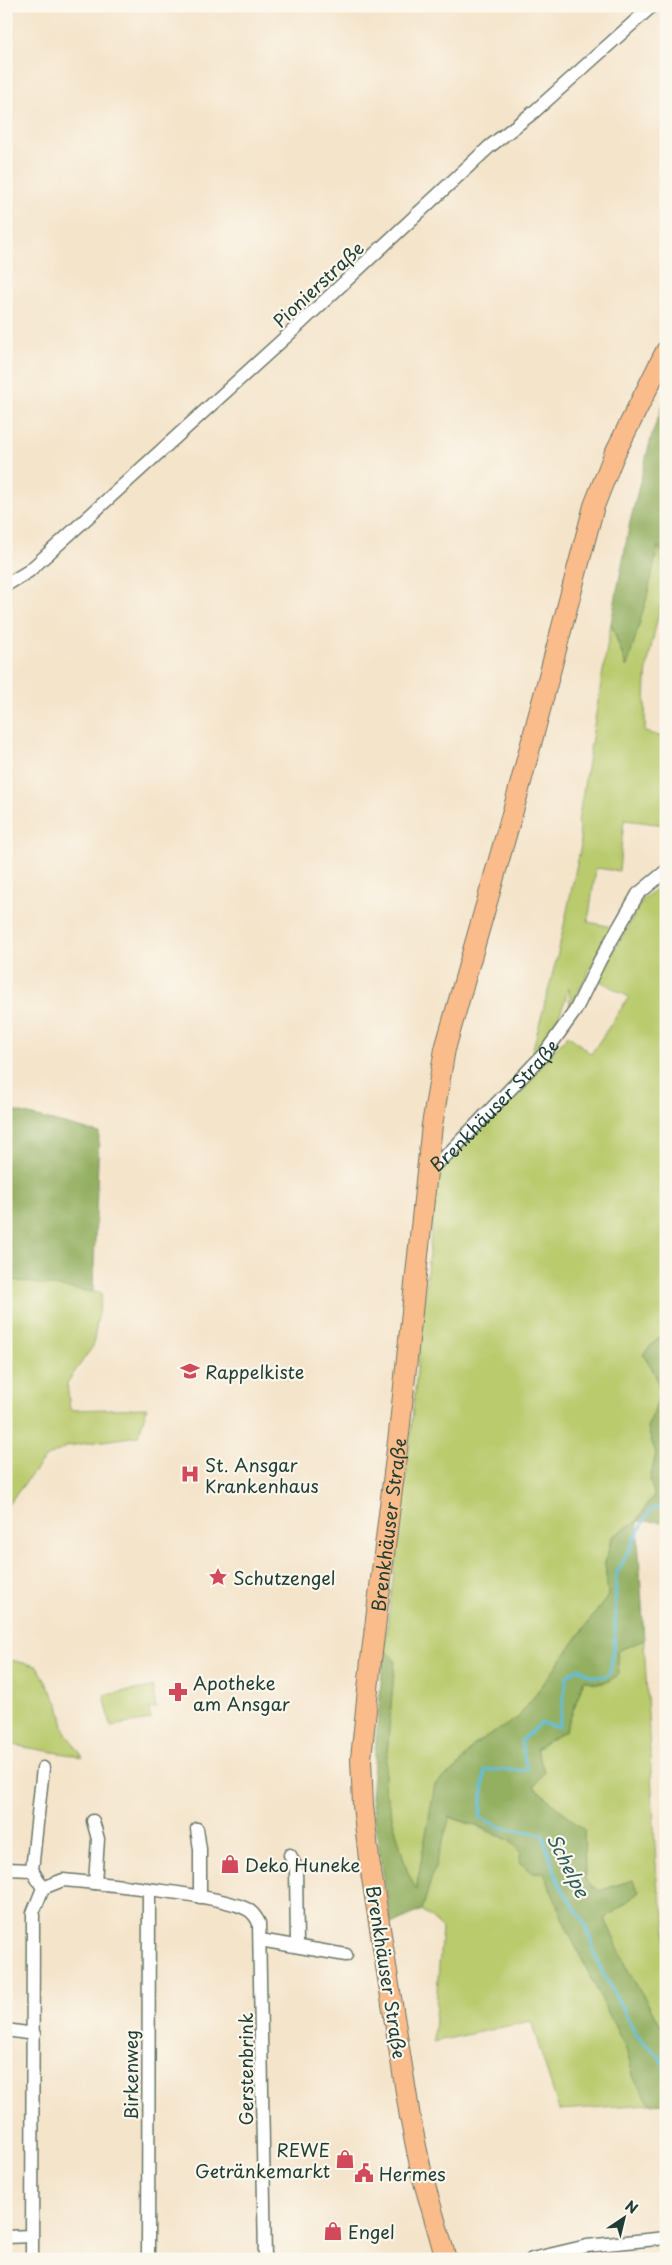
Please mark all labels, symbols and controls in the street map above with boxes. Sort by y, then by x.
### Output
street label: Pionierstraße [266,235,370,333]
street label: Brenkhäuser Straße [423,1033,564,1177]
place label: Rappelkiste [205,1358,304,1385]
school or university icon: Rappelkiste [179,1360,201,1382]
street label: Brenkhäuser Straße [364,1436,412,1613]
place label: St. Ansgar Krankenhaus [205,1451,319,1499]
hospital icon: St. Ansgar Krankenhaus [179,1463,201,1485]
place label: Schutzengel [233,1564,335,1591]
place icon: Schutzengel [207,1566,229,1588]
place label: Apotheke am Ansgar [193,1669,291,1717]
pharmacy icon: Apotheke am Ansgar [167,1681,189,1703]
water label: Schelpe [541,1828,597,1903]
place label: Deko Huneke [245,1851,361,1878]
shop icon: Deko Huneke [219,1853,241,1875]
street label: Brenkhäuser Straße [360,1884,414,2061]
street label: Gerstenbrink [232,2013,259,2125]
street label: Birkenweg [117,2030,144,2120]
place label: REWE Getränkemarkt [195,2136,330,2184]
shop icon: REWE Getränkemarkt [334,2148,356,2170]
place label: Hermes [379,2160,446,2187]
public building icon: Hermes [353,2162,375,2184]
north arrow [600,2192,650,2242]
text: N [621,2195,642,2219]
place label: Engel [348,2218,395,2245]
shop icon: Engel [322,2220,344,2242]

